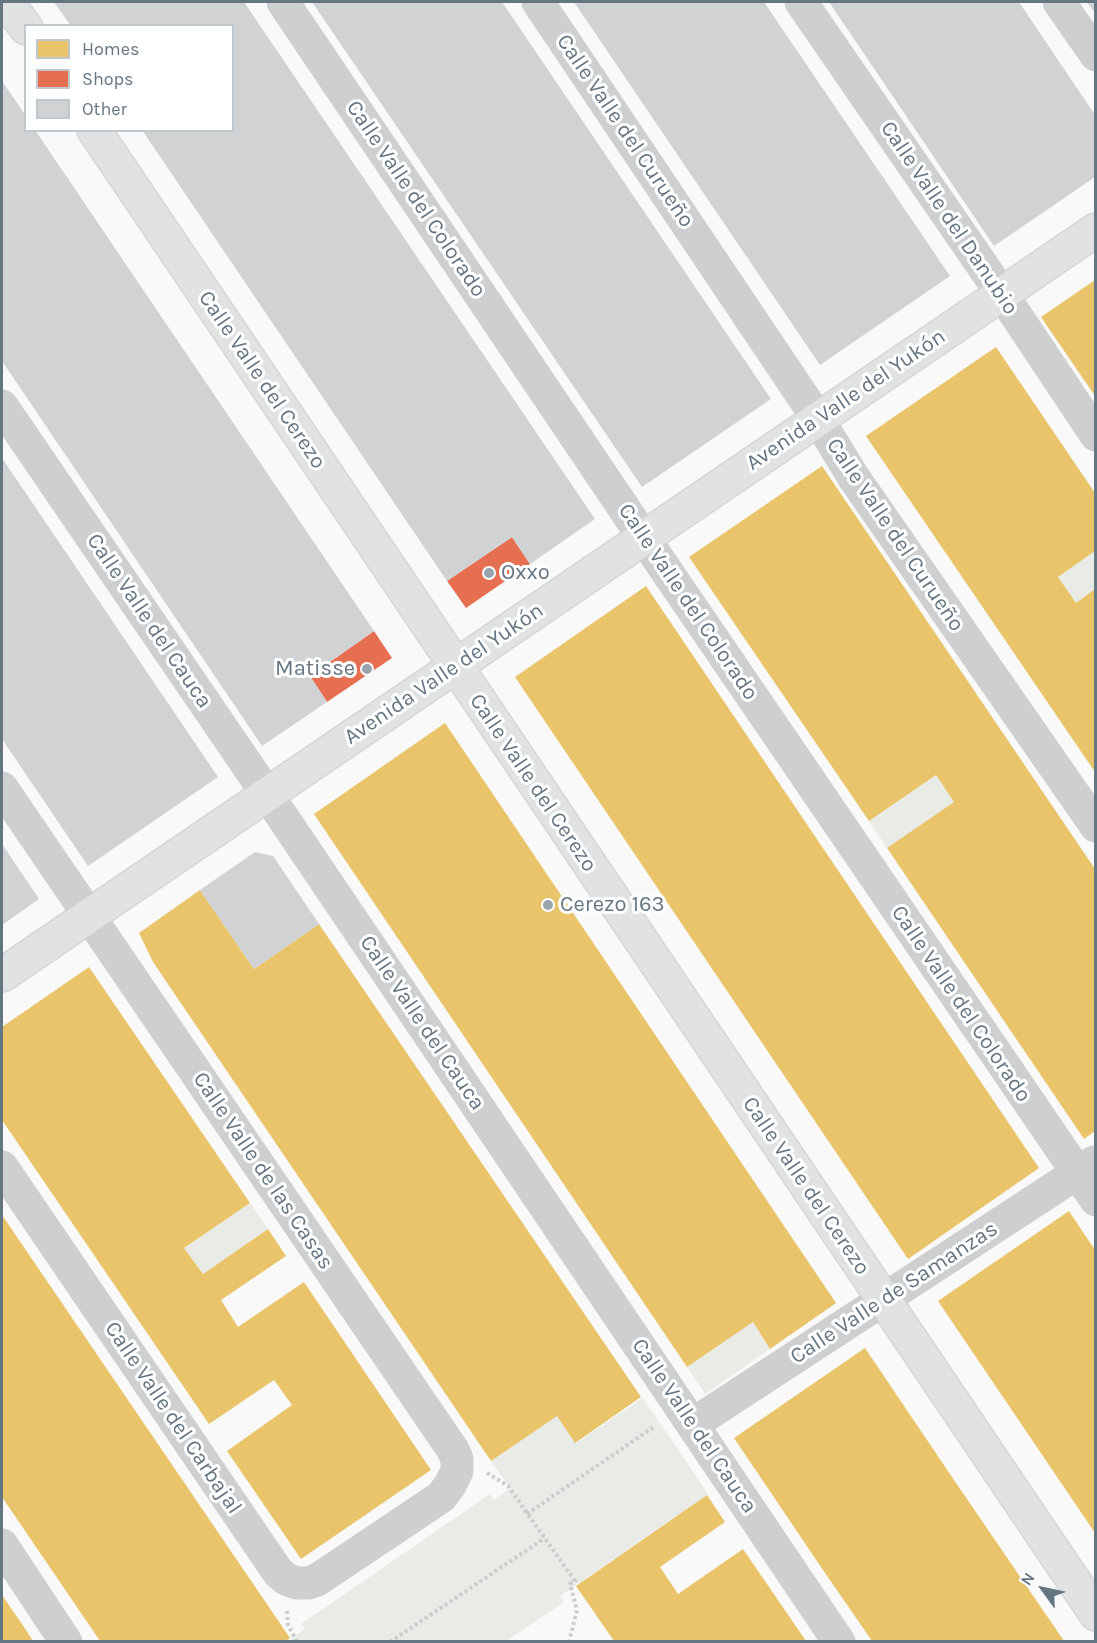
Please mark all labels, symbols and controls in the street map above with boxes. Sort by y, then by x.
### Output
legend [24,24,234,132]
street label: Calle Valle del Curueño [550,29,700,233]
text: Homes [82,38,139,60]
text: Shops [82,68,134,90]
street label: Calle Valle del Colorado [340,96,492,302]
text: Other [82,98,127,120]
street label: Calle Valle del Danubio [874,116,1024,320]
street label: Calle Valle del Cerezo [193,286,331,474]
street label: Avenida Valle del Yukón [741,323,951,477]
street label: Calle Valle del Curueño [820,433,970,637]
street label: Calle Valle del Colorado [612,499,764,705]
street label: Calle Valle del Cauca [81,529,217,713]
place label: Oxxo [501,560,550,586]
marker: Oxxo [482,566,496,580]
street label: Avenida Valle del Yukón [339,597,549,751]
place label: Matisse [275,656,355,682]
marker: Matisse [360,662,374,676]
street label: Calle Valle del Cerezo [464,689,602,877]
place label: Cerezo 163 [560,892,665,918]
marker: Cerezo 163 [541,898,555,912]
street label: Calle Valle del Colorado [885,901,1037,1107]
street label: Calle Valle del Cauca [354,931,490,1115]
street label: Calle Valle de las Casas [187,1067,339,1275]
street label: Calle Valle del Cerezo [737,1092,875,1280]
street label: Calle Valle de Samanzas [785,1216,1003,1370]
street label: Calle Valle del Carbajal [99,1317,247,1519]
street label: Calle Valle del Cauca [626,1334,762,1518]
north arrow [1013,1559,1073,1619]
text: N [1016,1569,1039,1589]

